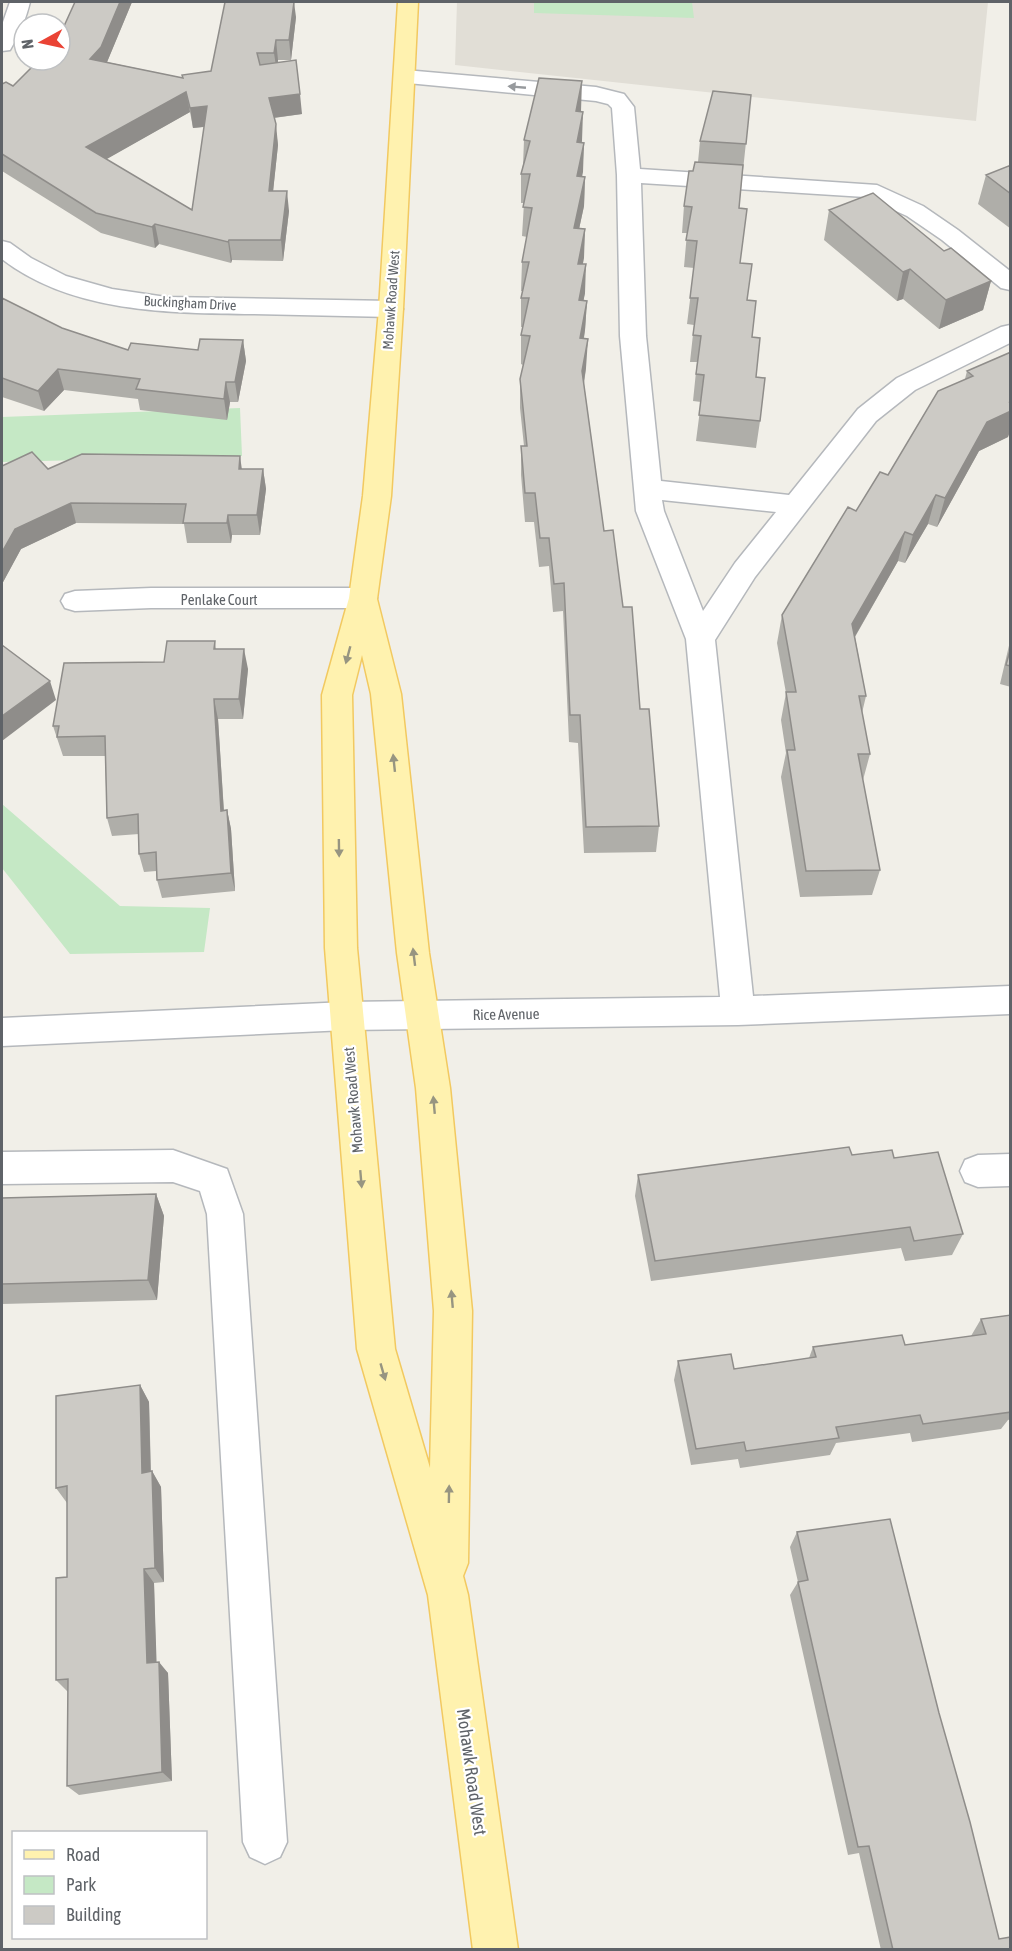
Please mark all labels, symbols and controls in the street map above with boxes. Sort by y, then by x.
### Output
north arrow [12,12,72,72]
text: N [18,38,37,50]
one-way arrow [507,82,526,92]
street label: Mohawk Road West [380,250,402,350]
street label: Buckingham Drive [143,293,237,313]
street label: Penlake Court [180,591,258,608]
one-way arrow [343,646,352,664]
one-way arrow [389,753,399,772]
one-way arrow [334,839,343,858]
one-way arrow [410,947,419,966]
street label: Rice Avenue [472,1005,540,1023]
street label: Mohawk Road West [340,1046,366,1154]
one-way arrow [430,1095,439,1114]
one-way arrow [356,1169,366,1188]
one-way arrow [447,1290,457,1309]
one-way arrow [379,1363,388,1381]
one-way arrow [445,1485,454,1504]
street label: Mohawk Road West [453,1707,491,1837]
legend [12,1831,207,1939]
text: Road [66,1844,100,1865]
text: Park [66,1874,96,1895]
text: Building [66,1904,121,1925]

